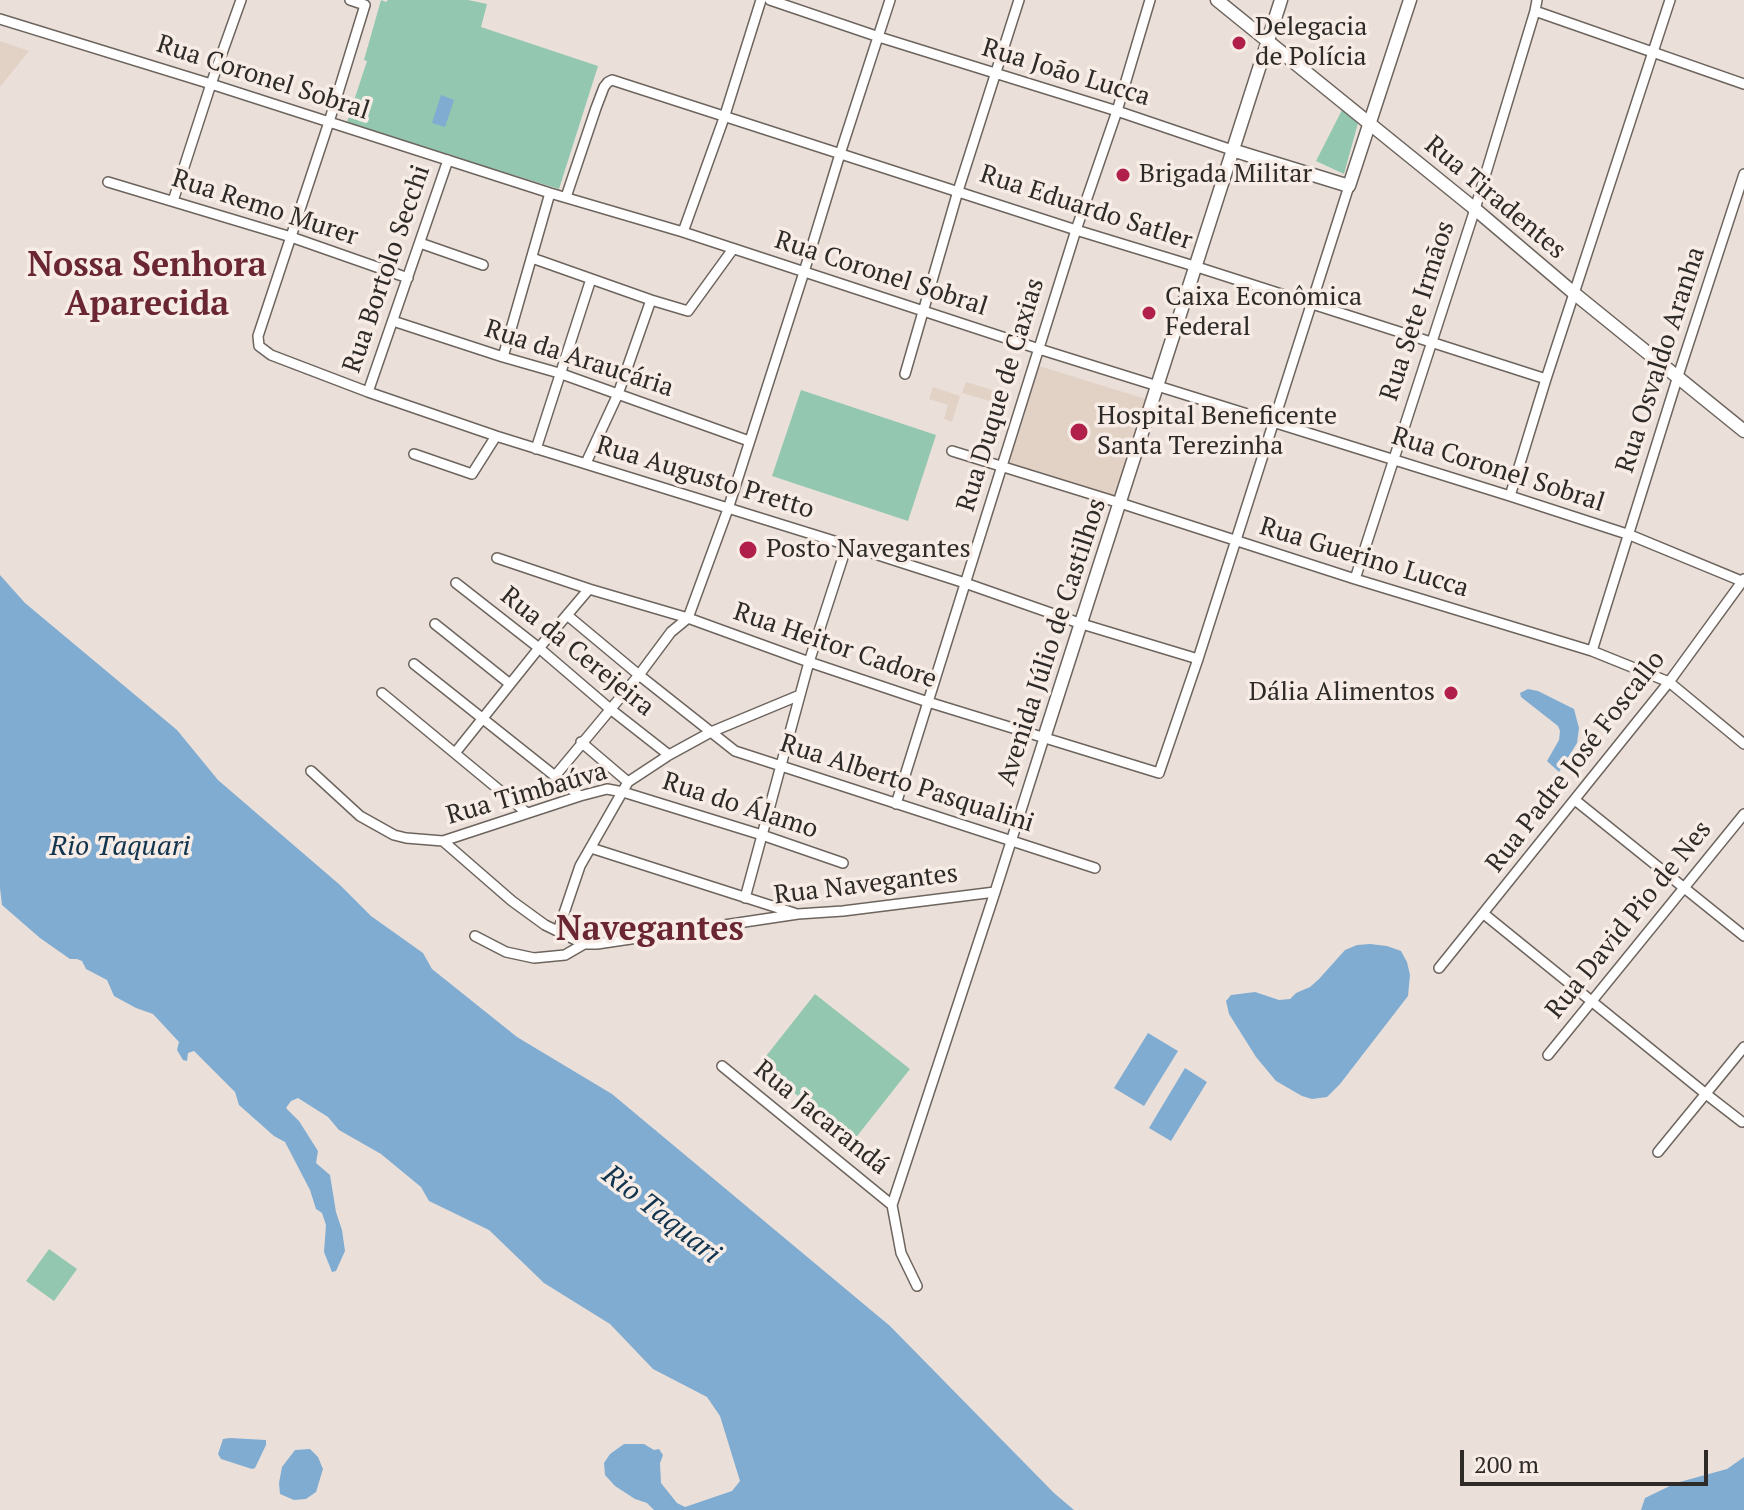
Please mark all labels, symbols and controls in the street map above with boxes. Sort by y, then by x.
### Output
place label: Delegacia de Polícia [1255,12,1367,74]
street label: Rua Coronel Sobral [153,29,373,127]
street label: Rua João Lucca [978,33,1154,113]
marker: Delegacia de Polícia [1230,34,1248,52]
street label: Rua Tiradentes [1418,130,1572,266]
street label: Rua Eduardo Satler [976,159,1196,257]
place label: Brigada Militar [1139,159,1312,191]
street label: Rua Bortolo Secchi [337,161,437,377]
street label: Rua Remo Murer [168,163,362,253]
marker: Brigada Militar [1114,166,1132,184]
street label: Rua Sete Irmãos [1374,217,1462,405]
street label: Rua Coronel Sobral [771,225,991,323]
street label: Rua Osvaldo Aranha [1610,243,1712,477]
district label: Nossa Senhora Aparecida [27,246,267,326]
street label: Rua Duque de Caxias [951,275,1051,515]
place label: Caixa Econômica Federal [1165,282,1362,344]
marker: Caixa Econômica Federal [1140,304,1158,322]
street label: Rua da Araucária [481,314,677,404]
place label: Hospital Beneficente Santa Terezinha [1097,401,1337,462]
marker: Hospital Beneficente Santa Terezinha [1068,421,1090,443]
street label: Rua Coronel Sobral [1388,421,1608,519]
street label: Rua Augusto Pretto [592,430,818,526]
street label: Avenida Júlio de Castilhos [991,494,1113,790]
street label: Rua Guerino Lucca [1256,511,1472,605]
place label: Posto Navegantes [766,534,971,566]
marker: Posto Navegantes [737,539,759,561]
street label: Rua da Cerejeira [494,581,660,723]
street label: Rua Heitor Cadore [729,597,941,695]
street label: Rua Padre José Foscallo [1480,645,1672,879]
place label: Dália Alimentos [1249,677,1435,709]
marker: Dália Alimentos [1442,684,1460,702]
street label: Rua Alberto Pasqualini [776,728,1038,840]
street label: Rua Timbaúva [443,756,611,832]
street label: Rua do Álamo [658,766,822,846]
street label: Rua David Pio de Nes [1540,815,1718,1025]
water label: Rio Taquari [50,830,190,864]
street label: Rua Navegantes [772,858,960,912]
district label: Navegantes [556,910,744,950]
street label: Rua Jacarandá [747,1054,895,1182]
water label: Rio Taquari [595,1159,727,1271]
scale bar [1464,1434,1712,1484]
text: 200 m [1474,1448,1539,1480]

